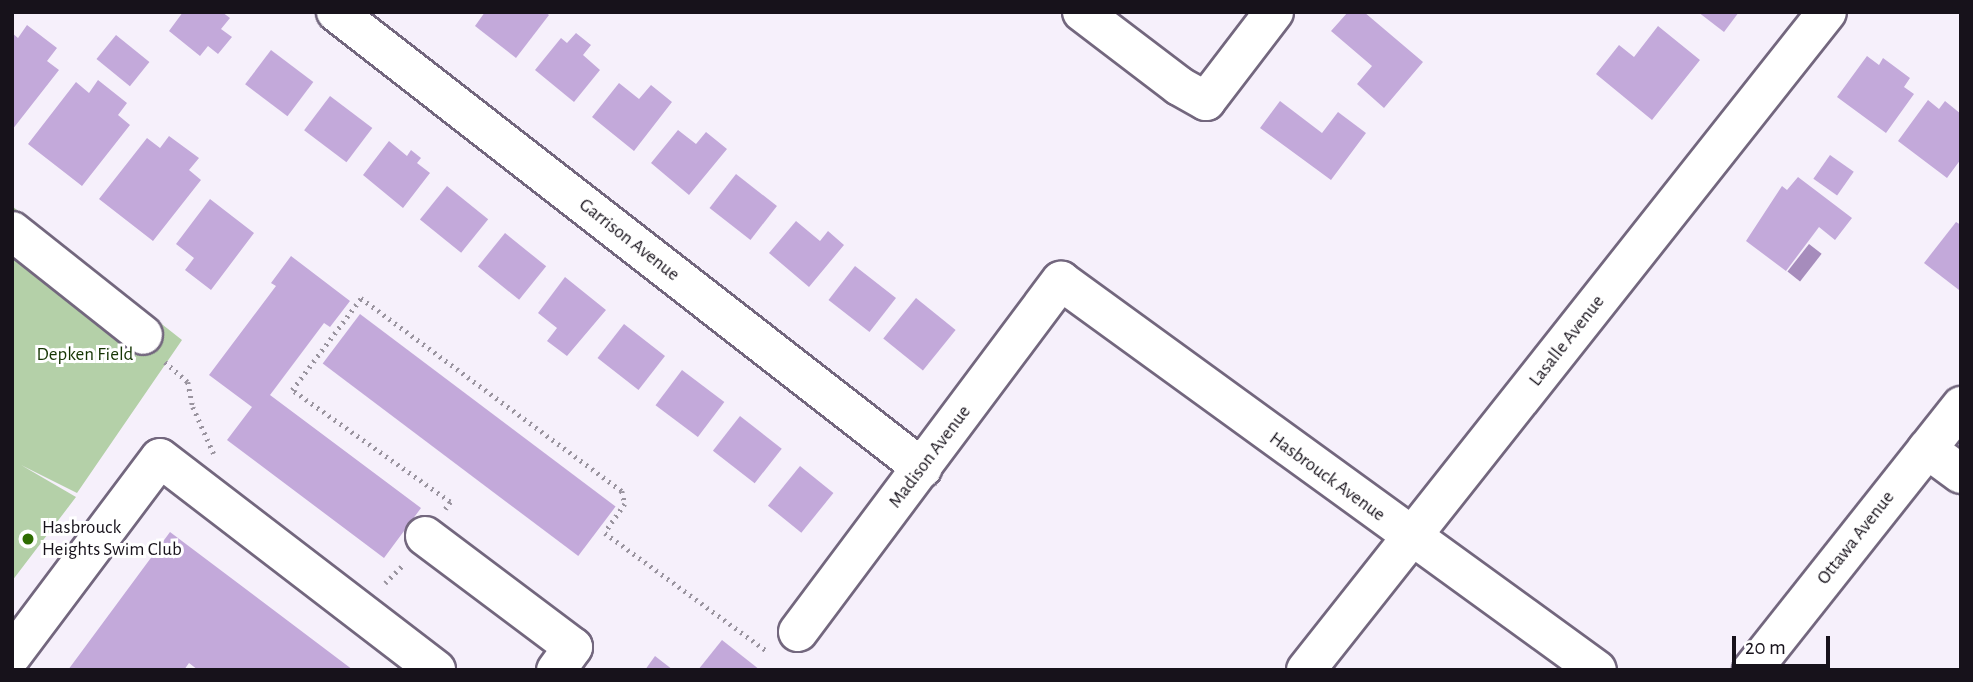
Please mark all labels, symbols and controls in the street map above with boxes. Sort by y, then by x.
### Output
street label: Garrison Avenue [574,194,684,286]
street label: Lasalle Avenue [1524,291,1610,391]
park label: Depken Field [37,344,133,366]
street label: Madison Avenue [884,401,976,513]
street label: Hasbrouck Avenue [1265,427,1389,527]
street label: Ottawa Avenue [1812,487,1900,589]
place label: Hasbrouck Heights Swim Club [42,517,182,561]
marker: Hasbrouck Heights Swim Club [20,531,36,547]
scale bar [1735,622,1833,666]
text: 20 m [1745,637,1786,658]

